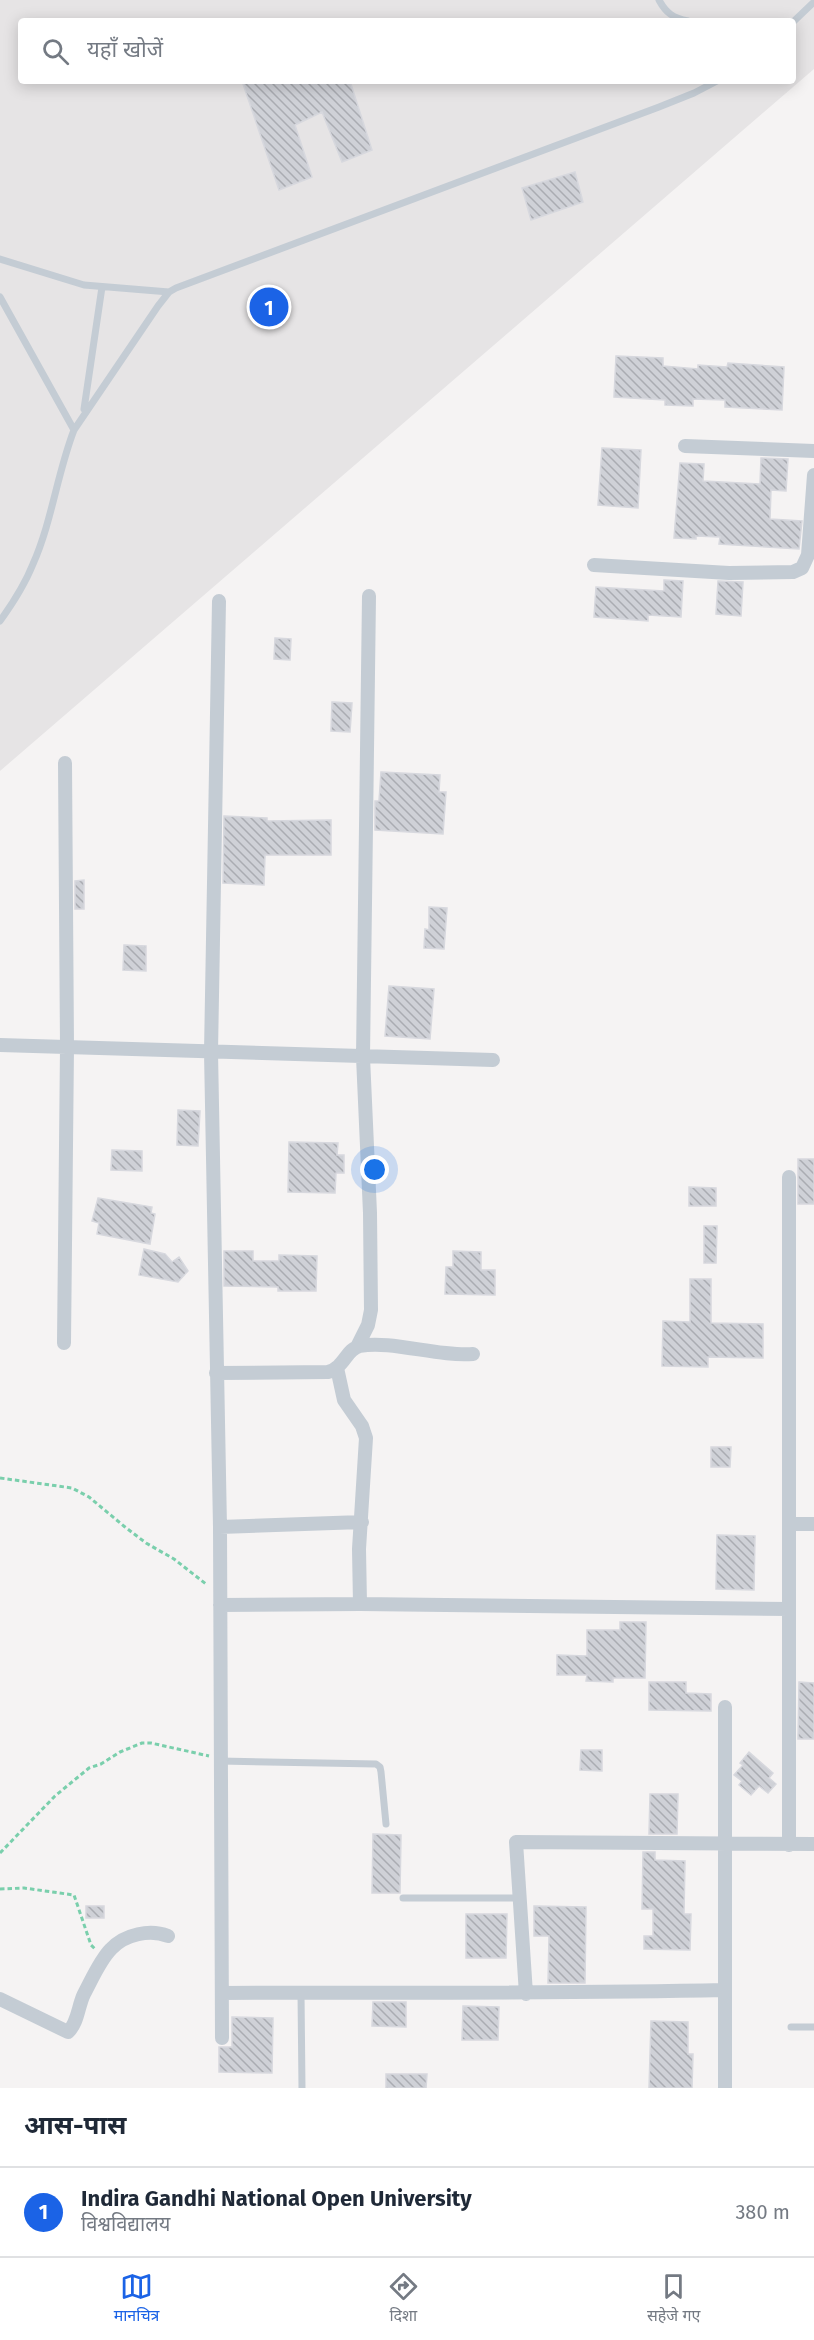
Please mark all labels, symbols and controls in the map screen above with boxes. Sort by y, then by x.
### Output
search box [18,18,796,84]
icon: search [39,35,72,68]
text: यहाँ खोजें [87,36,163,63]
pin: 1 [250,284,288,330]
your location [360,1155,389,1184]
text: आस-पास [24,2110,126,2141]
text: Indira Gandhi National Open University [81,2185,472,2212]
text: 1 [39,2200,48,2224]
text: 380 m [735,2200,790,2224]
text: विश्वविद्यालय [81,2212,170,2236]
tab: मानचित्र [114,2270,159,2328]
tab: दिशा [387,2270,420,2328]
tab: सहेजे गए [647,2270,700,2328]

